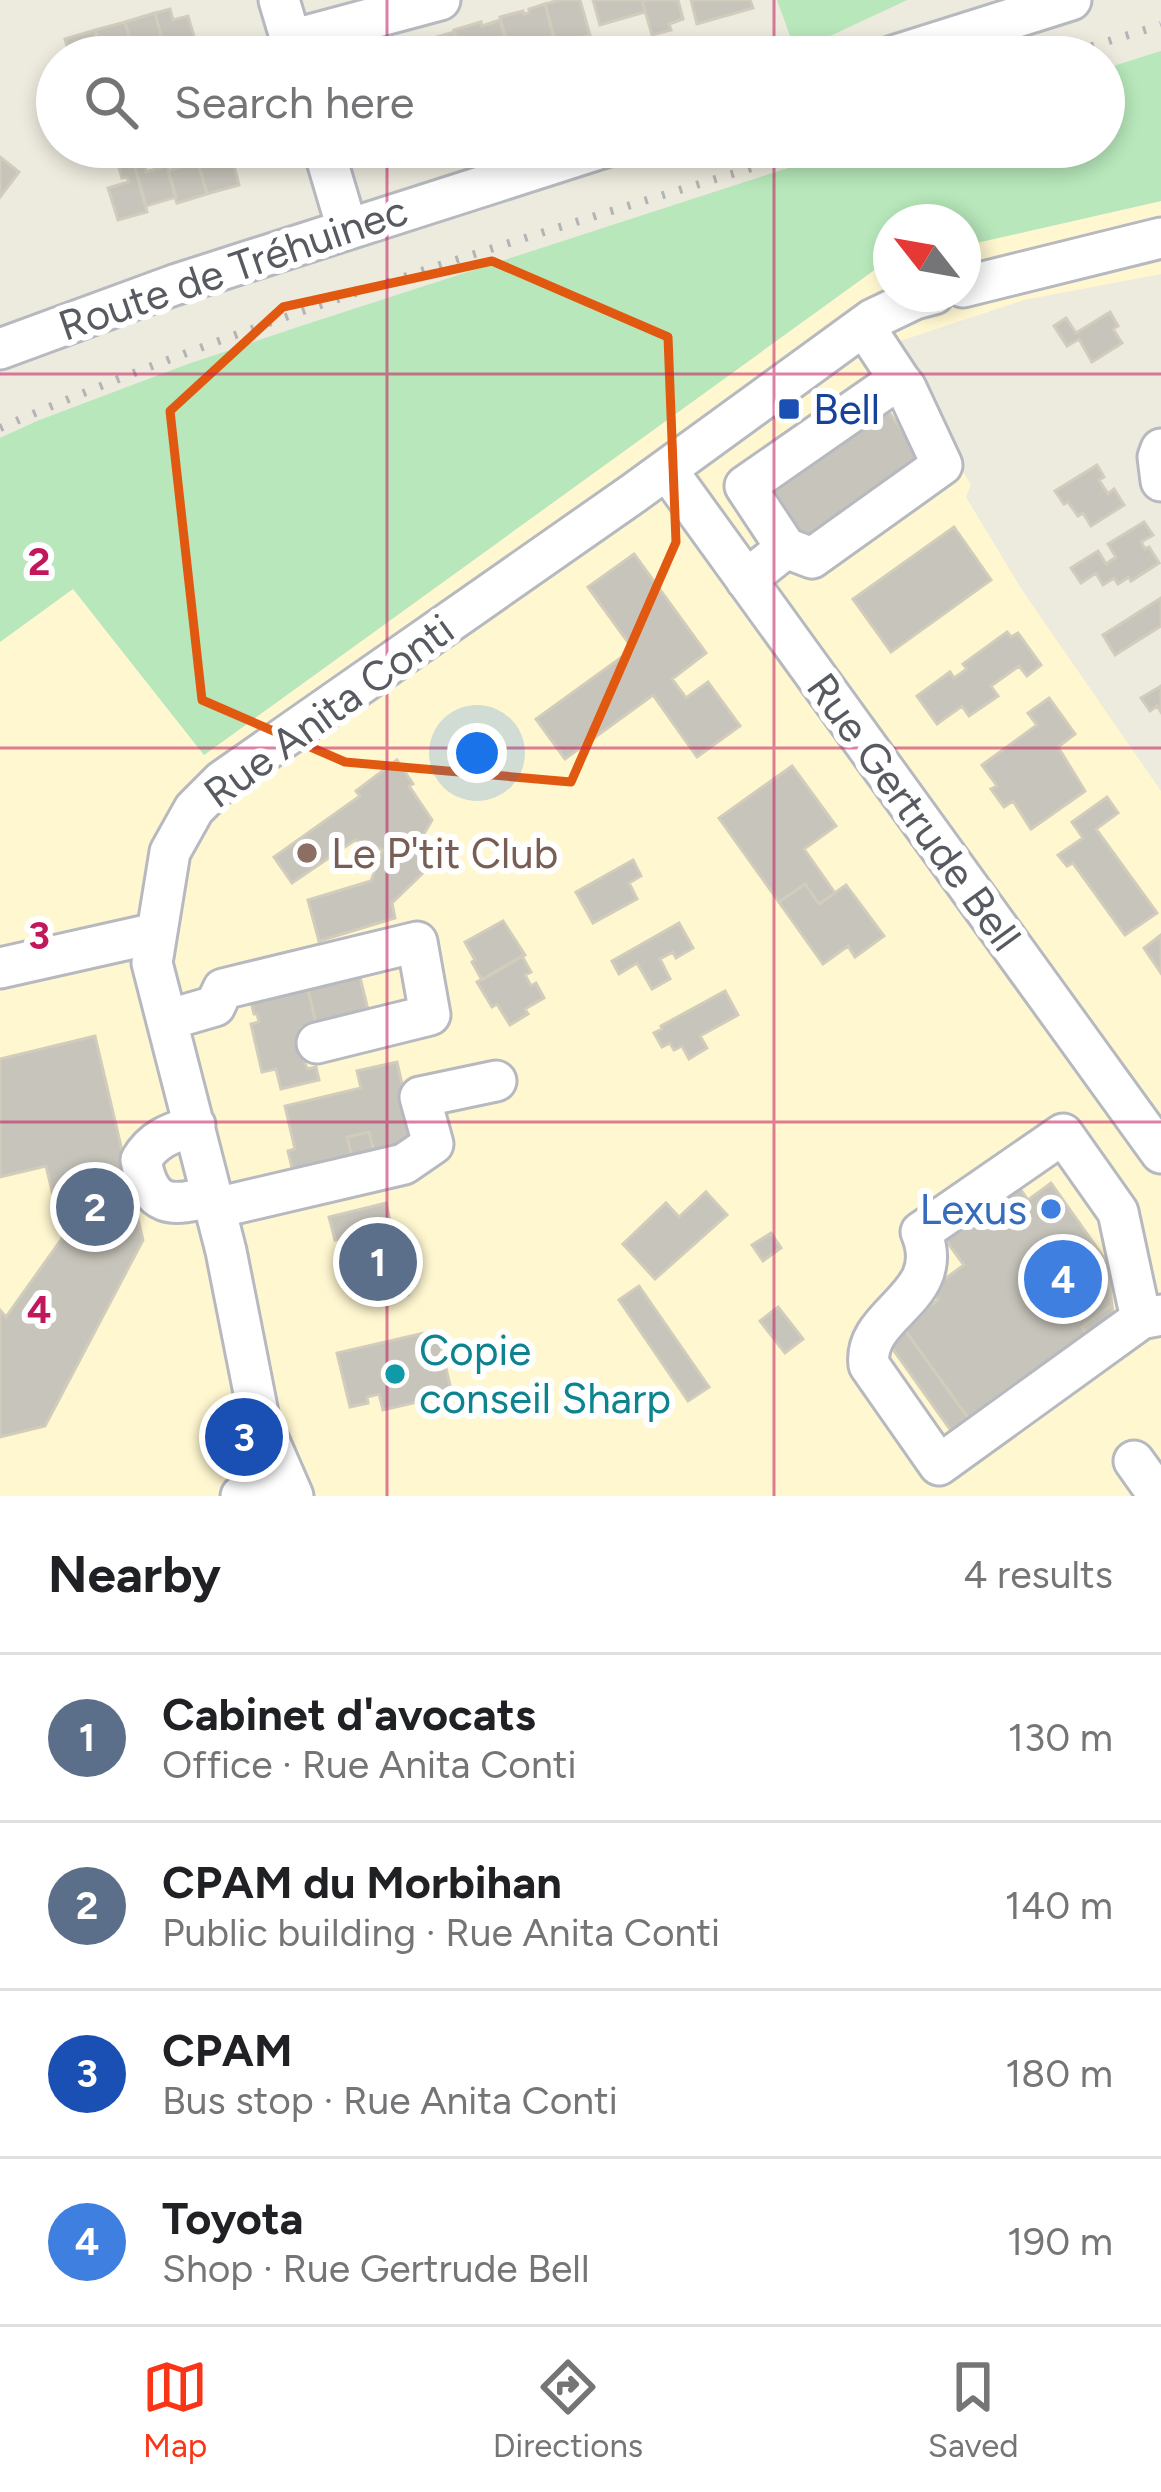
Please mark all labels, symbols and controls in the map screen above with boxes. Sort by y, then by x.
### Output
search box [36,36,1125,168]
icon: search [78,69,144,135]
text: Search here [174,75,414,129]
street label: Route de Tréhuinec [52,184,414,352]
north arrow [873,204,981,312]
place label: Bell [813,384,880,435]
marker: Bell [776,396,802,422]
text: 2 [28,538,50,585]
street label: Rue Anita Conti [194,603,464,819]
street label: Rue Gertrude Bell [796,663,1032,961]
your location [447,723,507,783]
place label: Le P'tit Club [331,828,558,879]
marker: Le P'tit Club [294,840,320,866]
text: 3 [28,912,50,959]
pin: 2 [56,1162,134,1252]
place label: Lexus [919,1184,1027,1235]
marker: Lexus [1038,1196,1064,1222]
pin: 1 [339,1217,417,1307]
pin: 4 [1024,1234,1102,1324]
text: 4 [27,1286,51,1333]
place label: Copie conseil Sharp [419,1325,671,1424]
marker: Copie conseil Sharp [382,1361,408,1387]
pin: 3 [205,1392,283,1482]
text: Nearby [48,1544,221,1605]
text: 4 results [963,1551,1113,1598]
text: Cabinet d'avocats [162,1687,536,1741]
text: 1 [79,1714,95,1761]
text: 130 m [1008,1714,1113,1761]
text: Office · Rue Anita Conti [162,1741,576,1788]
text: CPAM du Morbihan [162,1855,562,1909]
text: 2 [76,1882,98,1929]
text: 140 m [1005,1882,1113,1929]
text: Public building · Rue Anita Conti [162,1909,720,1956]
text: CPAM [162,2023,292,2077]
text: 3 [76,2050,98,2097]
text: 180 m [1005,2050,1113,2097]
text: Bus stop · Rue Anita Conti [162,2077,618,2124]
text: Toyota [162,2191,303,2245]
text: 4 [75,2218,99,2265]
text: 190 m [1007,2218,1113,2265]
text: Shop · Rue Gertrude Bell [162,2245,590,2292]
tab: Map [142,2354,208,2465]
tab: Directions [493,2354,643,2465]
tab: Saved [928,2354,1019,2465]

